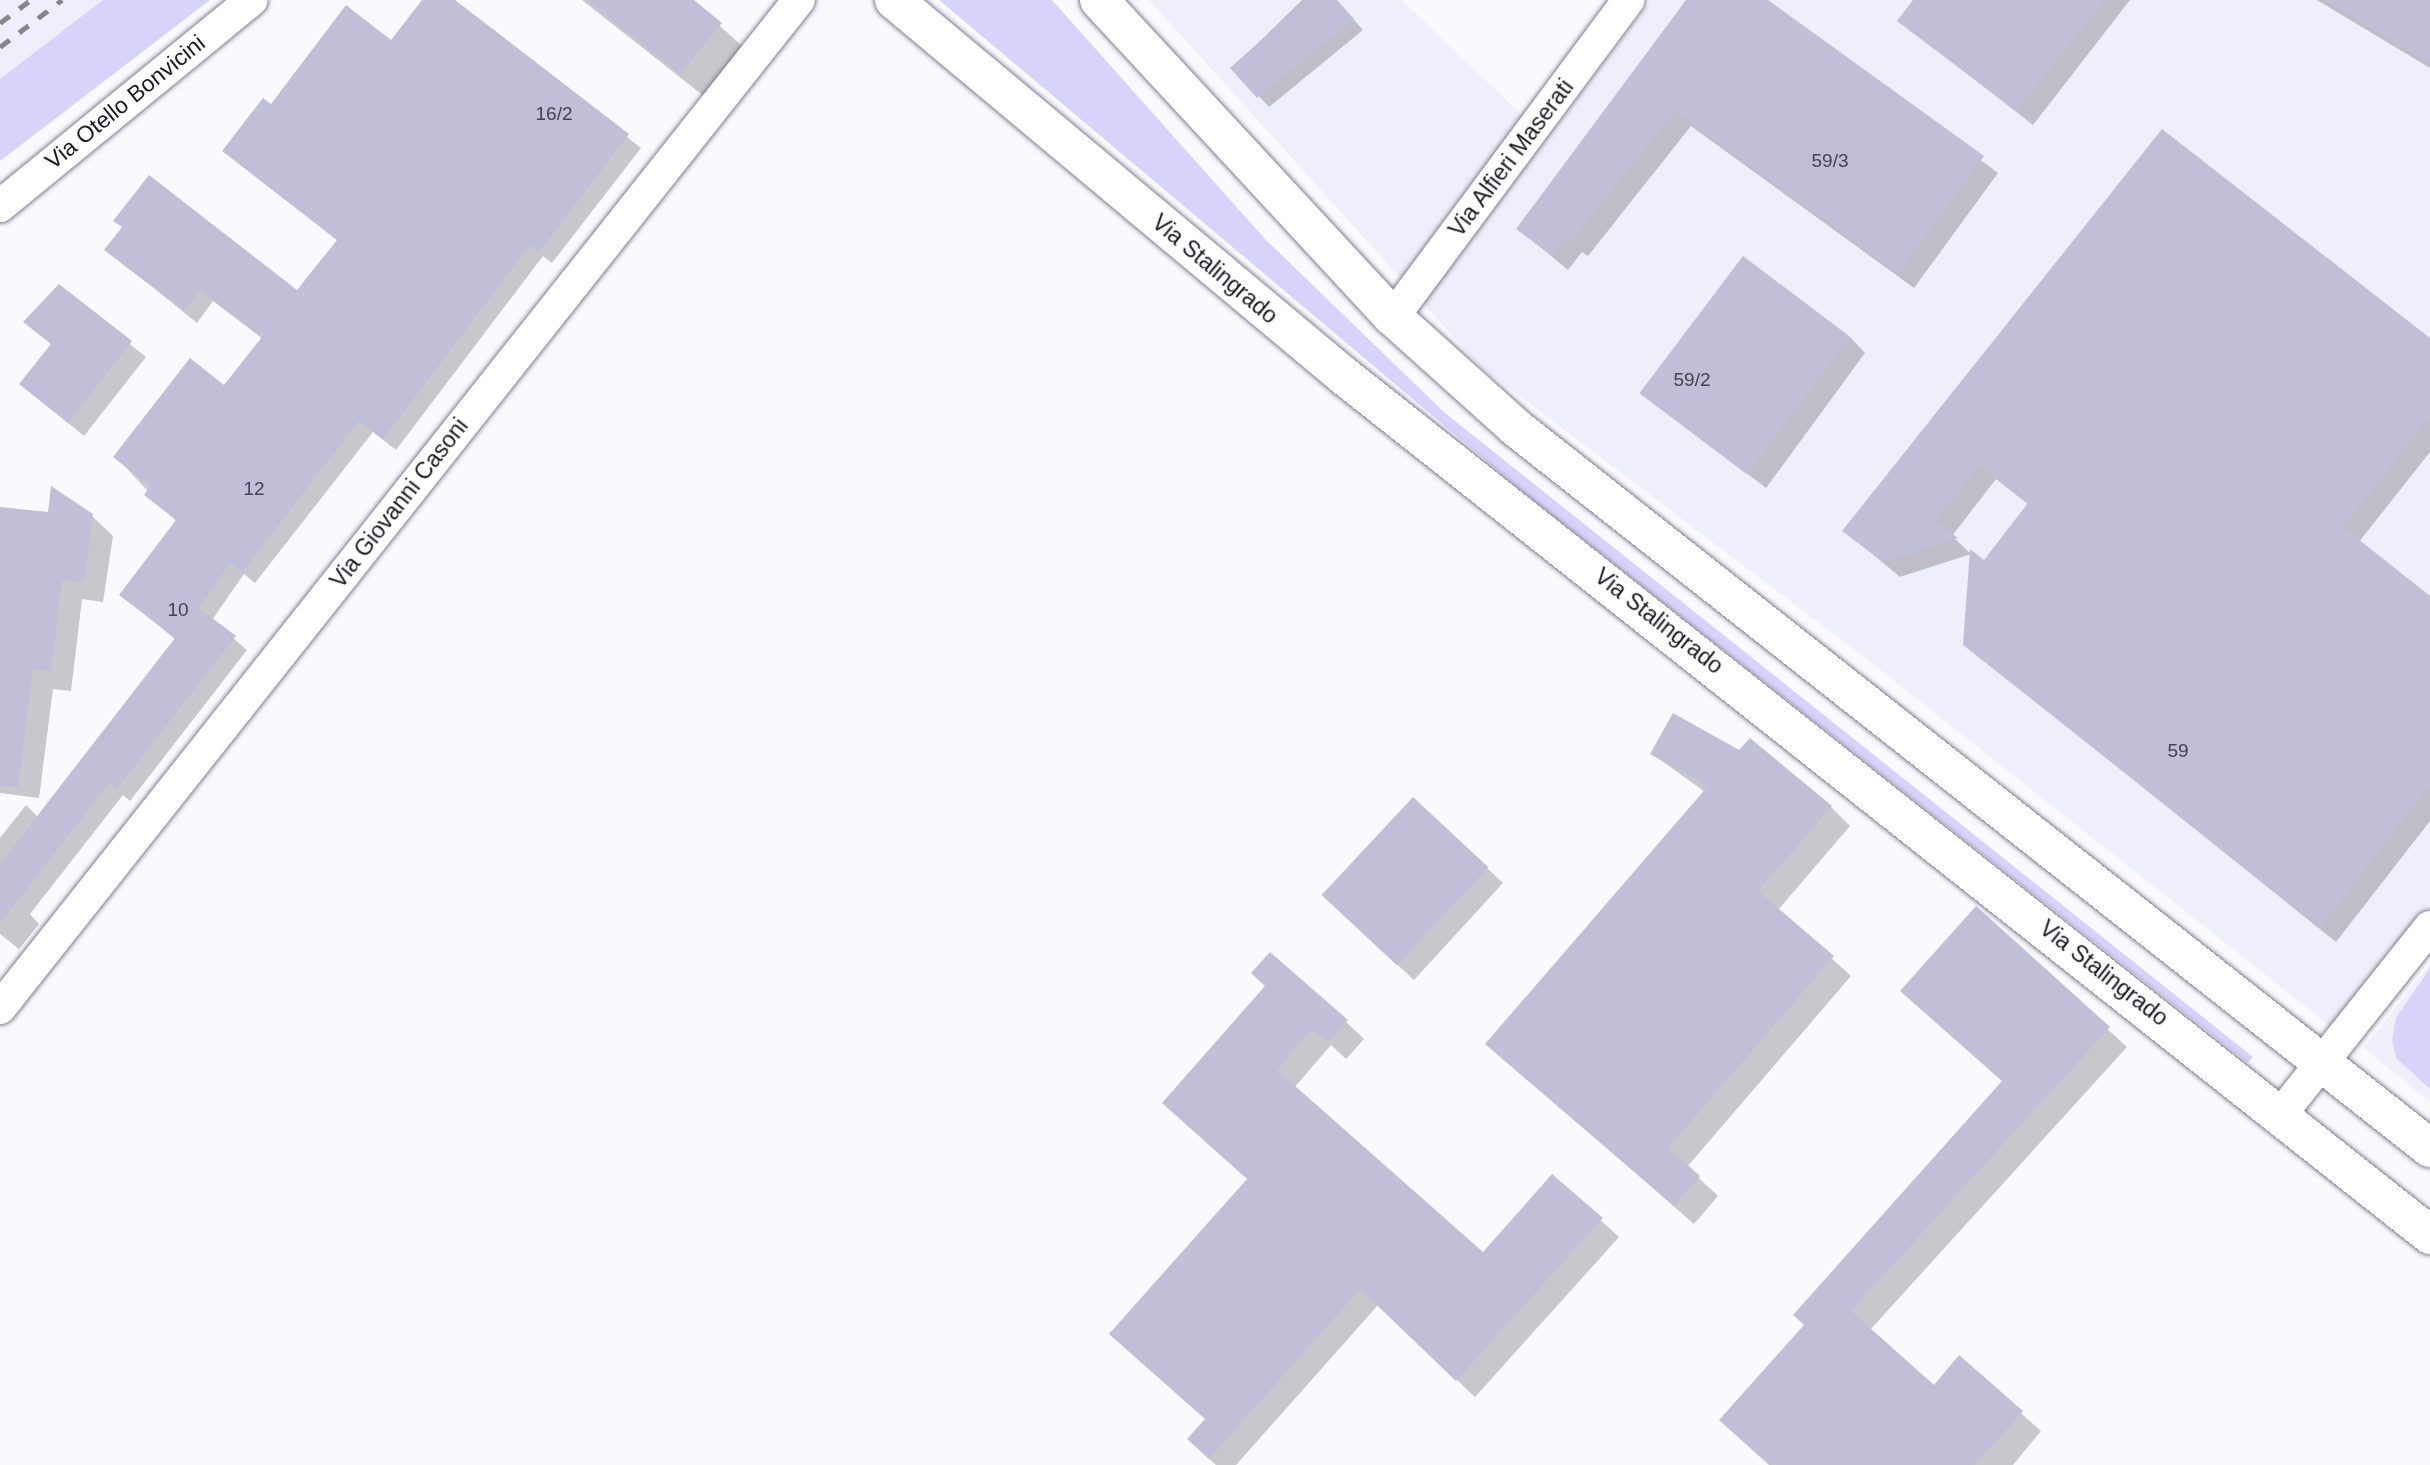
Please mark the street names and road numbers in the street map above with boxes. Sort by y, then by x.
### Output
street label: Via Otello Bonvicini [39,29,211,175]
street label: Via Alfieri Maserati [1442,73,1580,243]
street label: Via Stalingrado [1147,208,1283,330]
street label: Via Giovanni Casoni [324,413,474,593]
street label: Via Stalingrado [1589,562,1729,680]
street label: Via Stalingrado [2034,914,2174,1032]

